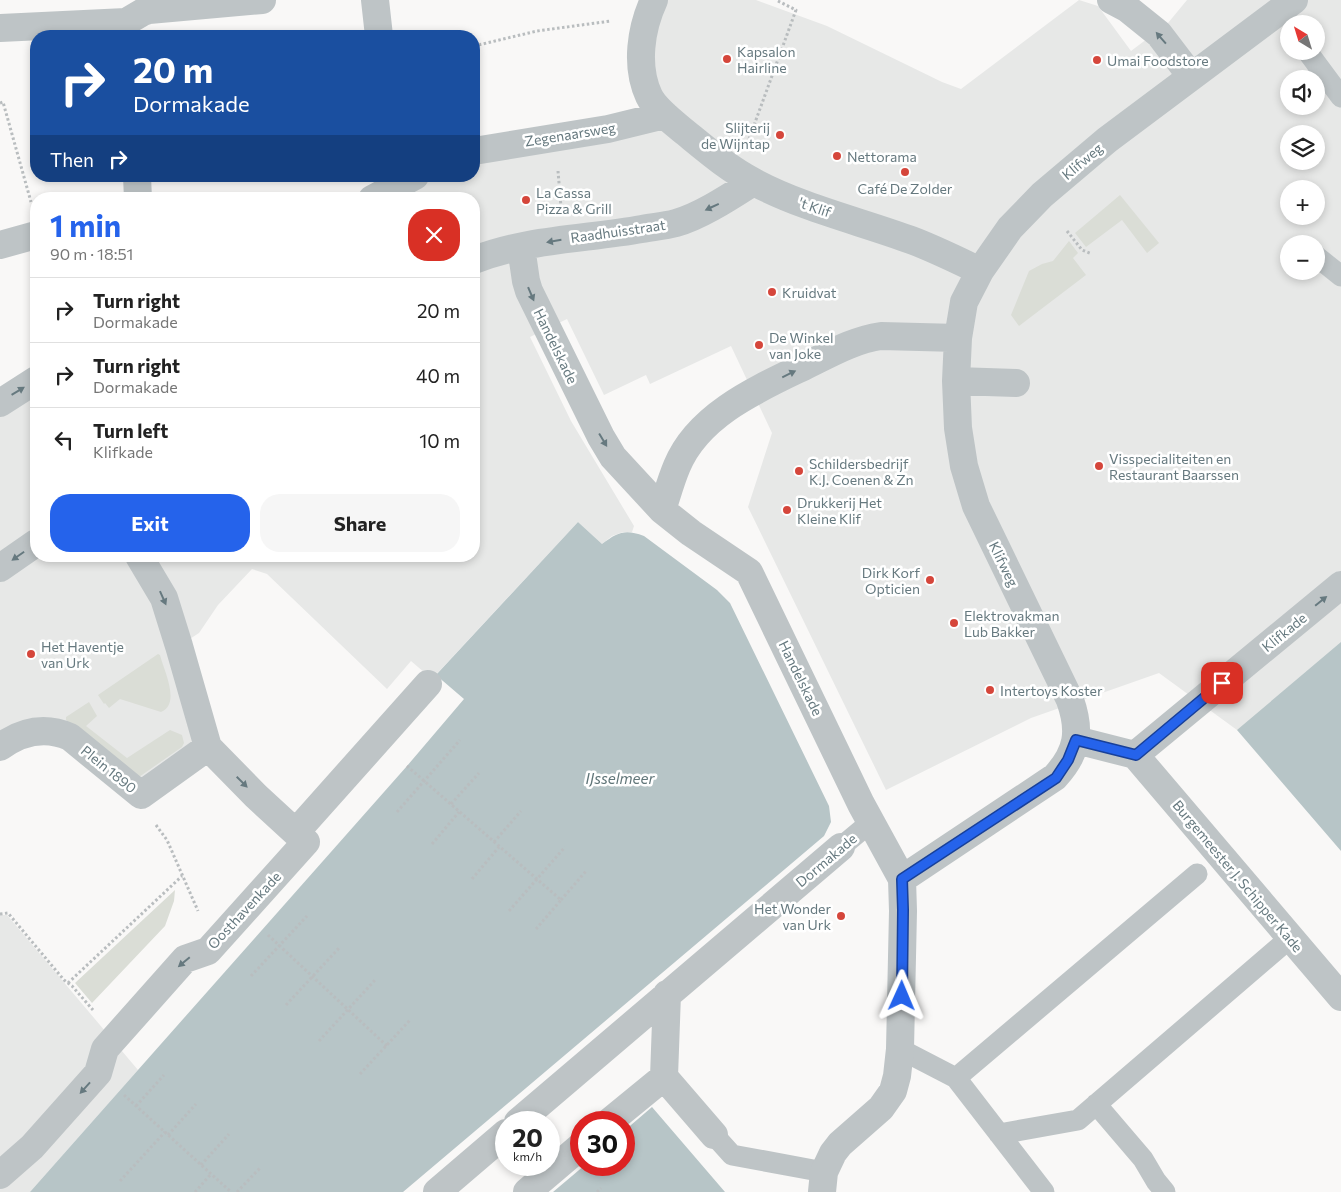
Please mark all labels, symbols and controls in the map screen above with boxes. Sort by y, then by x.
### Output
north arrow [1280,15,1325,60]
map controls [1280,15,1325,280]
one-way arrow [1155,32,1167,44]
place label: Kapsalon Hairline [737,43,796,76]
text: 20 m [133,47,213,90]
icon: right [50,50,115,115]
place label: Umai Foodstore [1107,52,1209,69]
marker: Kapsalon Hairline [721,53,733,65]
marker: Umai Foodstore [1091,54,1103,66]
button: sound [1280,70,1325,115]
text: Dormakade [133,90,250,117]
street label: Zegenaarsweg [523,118,617,150]
place label: Slijterij de Wijntap [701,119,770,152]
button: layers [1280,125,1325,170]
marker: Slijterij de Wijntap [774,129,786,141]
street label: Klifweg [1058,139,1106,183]
icon: right [104,145,132,173]
text: Then [50,148,94,171]
place label: Nettorama [847,148,917,165]
marker: Nettorama [831,150,843,162]
marker: Café De Zolder [899,166,911,178]
place label: Café De Zolder [858,180,953,197]
button: + [1280,180,1325,225]
place label: La Cassa Pizza & Grill [536,184,612,217]
marker: La Cassa Pizza & Grill [520,194,532,206]
street label: 't Klif [796,194,834,221]
one-way arrow [705,203,719,211]
text: 1 min [50,206,121,243]
button: close [408,209,460,261]
street label: Raadhuisstraat [569,216,667,246]
button: − [1280,235,1325,280]
one-way arrow [546,237,562,245]
text: 90 m · 18:51 [50,244,133,263]
place label: Kruidvat [782,284,837,301]
marker: Kruidvat [766,286,778,298]
one-way arrow [527,287,535,301]
text: Turn right [93,289,180,312]
icon: right [50,296,78,324]
text: 20 m [417,299,460,322]
street label: Handelskade [530,306,582,386]
text: Dormakade [93,312,178,331]
place label: De Winkel van Joke [769,329,834,362]
marker: De Winkel van Joke [753,339,765,351]
text: Turn right [93,354,180,377]
icon: right [50,361,78,389]
text: 40 m [416,364,460,387]
one-way arrow [782,370,796,378]
text: Dormakade [93,377,178,396]
one-way arrow [12,387,25,396]
text: Turn left [93,419,168,442]
icon: left [50,426,78,454]
text: 10 m [419,429,460,452]
one-way arrow [598,433,607,446]
text: Klifkade [93,442,153,461]
place label: Visspecialiteiten en Restaurant Baarssen [1109,450,1239,483]
place label: Schildersbedrijf K.J. Coenen & Zn [809,455,914,488]
marker: Visspecialiteiten en Restaurant Baarssen [1093,460,1105,472]
marker: Schildersbedrijf K.J. Coenen & Zn [793,465,805,477]
button: Exit [50,494,250,552]
button: Share [260,494,460,552]
place label: Drukkerij Het Kleine Klif [797,494,882,527]
marker: Drukkerij Het Kleine Klif [781,504,793,516]
street label: Klifweg [986,539,1022,590]
one-way arrow [11,551,25,561]
place label: Dirk Korf Opticien [862,564,920,597]
marker: Dirk Korf Opticien [924,574,936,586]
one-way arrow [159,591,167,605]
one-way arrow [1315,596,1328,607]
place label: Elektrovakman Lub Bakker [964,607,1060,640]
street label: Klifkade [1258,609,1310,655]
marker: Elektrovakman Lub Bakker [948,617,960,629]
place label: Het Haventje van Urk [41,638,124,671]
street label: Handelskade [775,638,827,718]
marker: Het Haventje van Urk [25,648,37,660]
pin [1201,662,1243,704]
icon: arrive [1208,669,1236,697]
place label: Intertoys Koster [1000,682,1103,699]
marker: Intertoys Koster [984,684,996,696]
street label: Plein 1890 [78,742,140,796]
water label: IJsselmeer [586,769,655,787]
one-way arrow [236,776,248,788]
street label: Burgemeester J. Schipper Kade [1169,797,1307,955]
street label: Dormakade [792,830,860,890]
street label: Oosthavenkade [204,868,284,952]
place label: Het Wonder van Urk [754,900,831,933]
marker: Het Wonder van Urk [835,910,847,922]
one-way arrow [178,957,191,968]
position arrow [875,969,927,1021]
one-way arrow [79,1081,91,1093]
speed limit sign: 30 [570,1111,635,1176]
text: 20 [512,1122,543,1152]
text: km/h [513,1149,542,1163]

